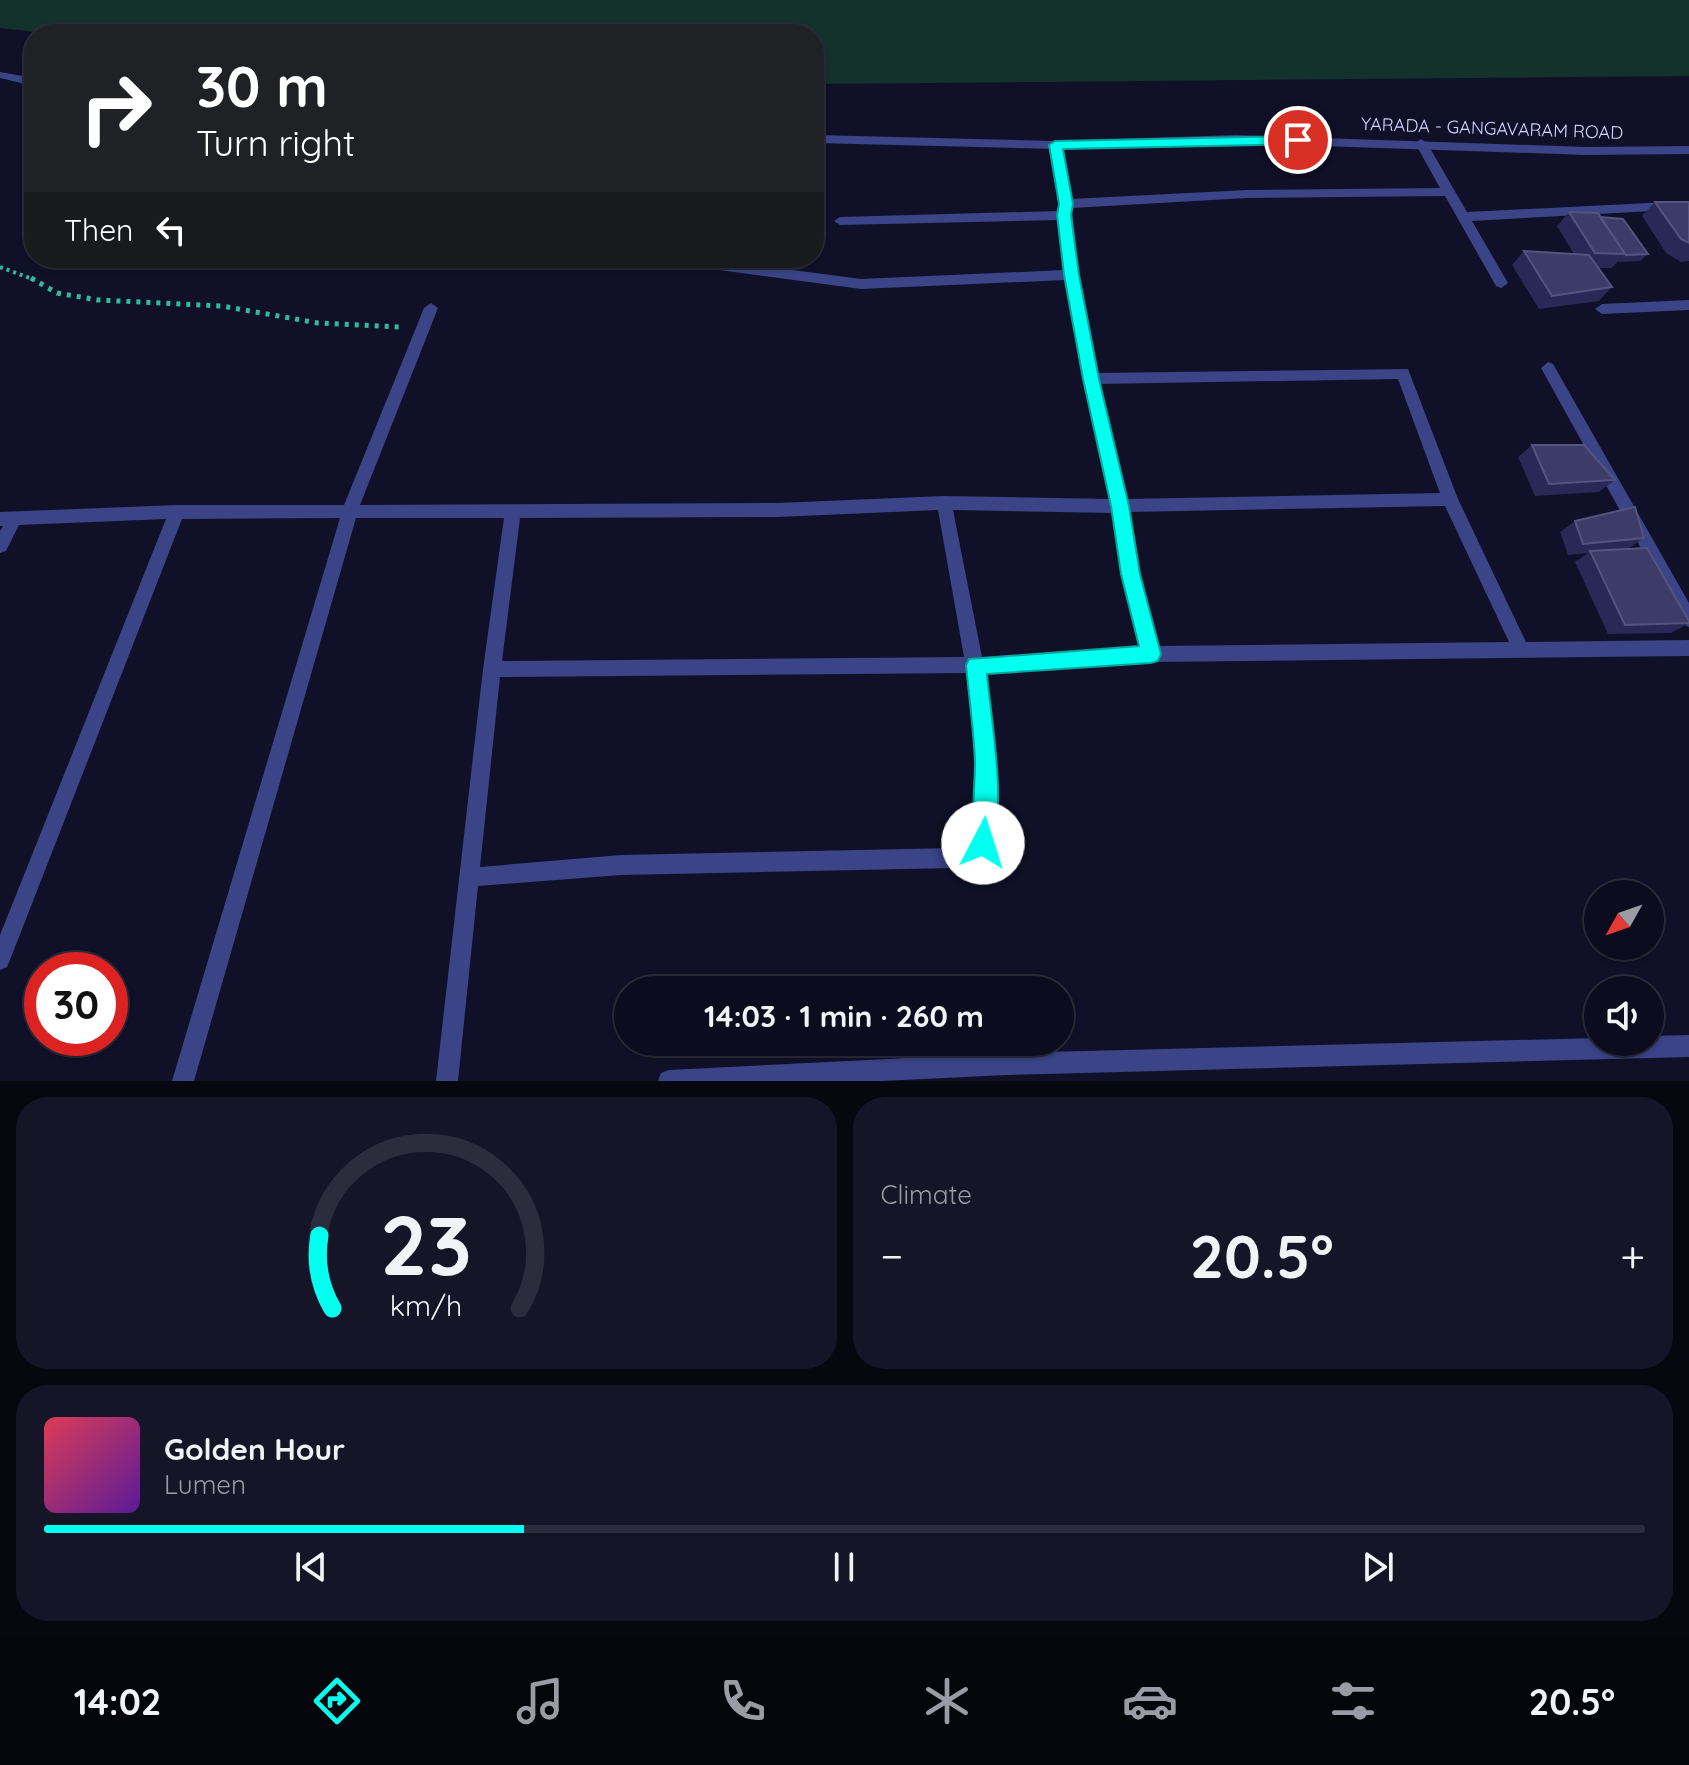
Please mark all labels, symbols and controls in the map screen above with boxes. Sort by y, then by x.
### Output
text: 30 m [196,51,328,121]
icon: right [64,56,168,160]
pin [1264,106,1332,174]
street label: YARADA - GANGAVARAM ROAD [1360,112,1624,144]
icon: arrive [1276,118,1320,162]
text: Turn right [196,120,355,165]
icon: left [149,208,193,252]
text: Then [64,211,133,249]
position arrow [941,801,1025,885]
north arrow [1584,880,1664,960]
map controls [1584,880,1664,1056]
speed limit sign: 30 [24,952,128,1056]
button: sound [1584,976,1664,1056]
text: 14:03 · 1 min · 260 m [704,997,984,1035]
text: Climate [881,1178,972,1211]
text: 23 [380,1192,472,1296]
text: 20.5° [1190,1218,1334,1293]
text: − [881,1228,903,1283]
text: + [1620,1228,1645,1283]
text: km/h [390,1287,463,1323]
text: Golden Hour [164,1430,345,1468]
text: Lumen [164,1468,246,1501]
icon: previous [289,1545,333,1589]
icon: pause [822,1545,866,1589]
icon: next [1356,1545,1400,1589]
icon: directions [309,1673,365,1729]
icon: music [512,1673,568,1729]
icon: phone [715,1673,771,1729]
icon: climate [919,1673,975,1729]
icon: car [1122,1673,1178,1729]
icon: filters [1325,1673,1381,1729]
text: 14:02 [74,1679,161,1724]
text: 20.5° [1529,1679,1615,1724]

